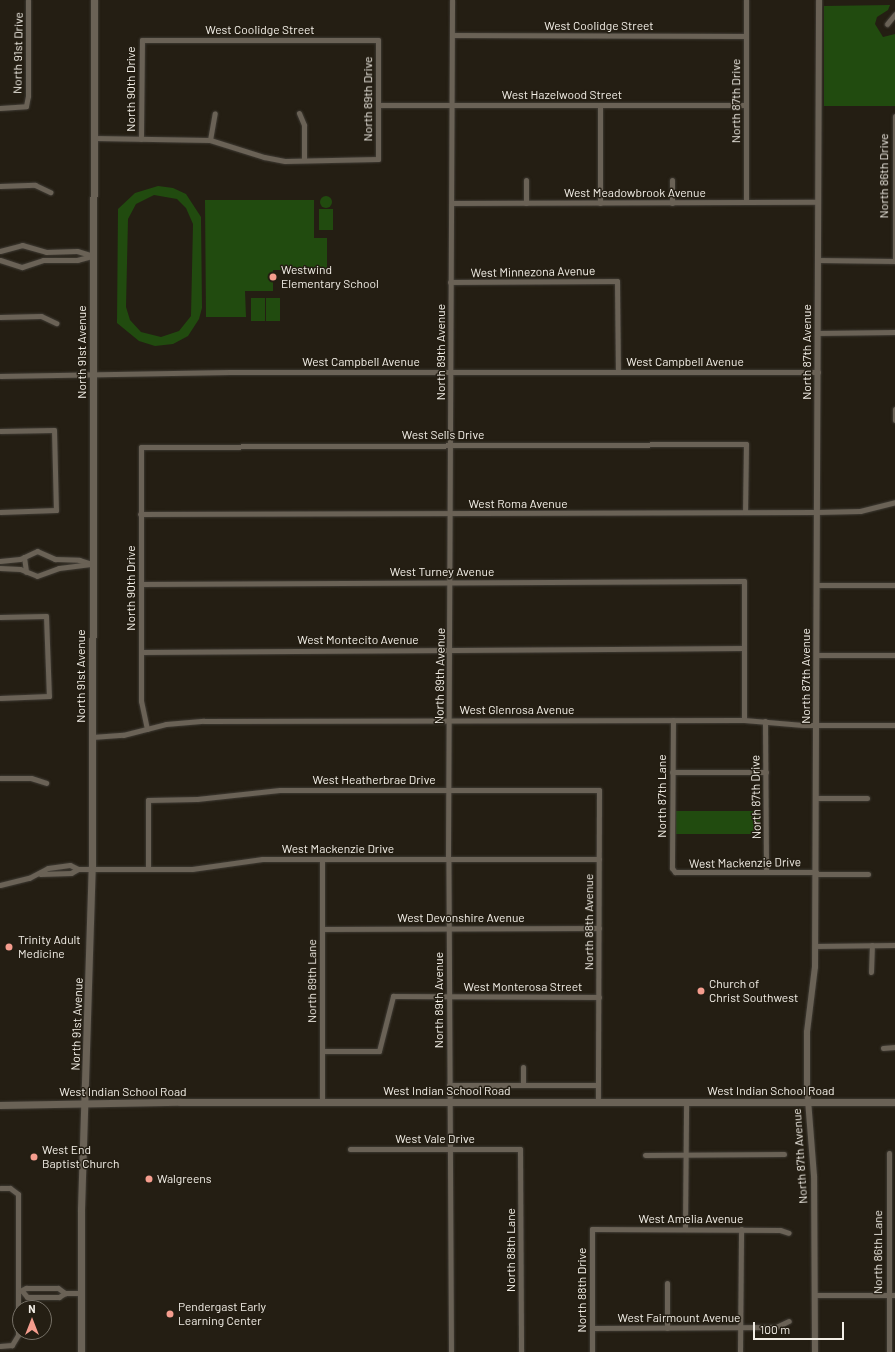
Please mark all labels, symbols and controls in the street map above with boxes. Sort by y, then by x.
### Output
street label: North 91st Drive [10,12,26,94]
street label: West Coolidge Street [544,19,654,33]
street label: West Coolidge Street [205,23,315,37]
street label: North 90th Drive [124,46,138,132]
street label: North 89th Drive [361,57,375,141]
street label: North 87th Drive [729,59,743,143]
street label: West Hazelwood Street [502,88,622,102]
street label: North 86th Drive [877,134,891,218]
street label: West Meadowbrook Avenue [564,186,706,200]
place label: Westwind Elementary School [281,263,379,291]
street label: West Minnezona Avenue [471,264,595,280]
marker: Westwind Elementary School [268,272,278,282]
street label: North 89th Avenue [434,304,448,400]
street label: North 87th Avenue [800,304,814,400]
street label: North 91st Avenue [75,305,89,399]
street label: West Campbell Avenue [302,355,420,369]
street label: West Campbell Avenue [626,355,744,369]
street label: West Sells Drive [402,428,484,442]
street label: West Roma Avenue [468,497,568,511]
street label: North 90th Drive [124,545,138,631]
street label: West Turney Avenue [390,565,494,579]
street label: North 89th Avenue [432,628,448,724]
street label: North 87th Avenue [799,628,813,724]
street label: North 91st Avenue [74,629,88,723]
street label: West Montecito Avenue [297,633,419,647]
street label: West Glenrosa Avenue [459,703,575,717]
street label: North 87th Lane [655,754,669,838]
street label: North 87th Drive [748,755,764,839]
street label: West Heatherbrae Drive [312,773,436,787]
street label: West Mackenzie Drive [282,842,394,856]
street label: West Mackenzie Drive [689,855,801,871]
street label: North 88th Avenue [582,874,596,970]
street label: West Devonshire Avenue [397,911,525,925]
place label: Trinity Adult Medicine [18,933,81,961]
street label: North 89th Lane [305,939,319,1023]
marker: Trinity Adult Medicine [3,941,15,953]
street label: North 89th Avenue [432,952,446,1048]
street label: North 91st Avenue [68,977,86,1071]
place label: Church of Christ Southwest [709,977,798,1005]
street label: West Monterosa Street [464,980,582,994]
marker: Church of Christ Southwest [696,986,706,996]
street label: West Indian School Road [383,1084,511,1098]
street label: West Indian School Road [707,1084,835,1098]
street label: West Indian School Road [59,1085,187,1099]
street label: North 87th Avenue [789,1108,811,1204]
street label: West Vale Drive [395,1132,475,1146]
place label: West End Baptist Church [42,1143,119,1171]
marker: West End Baptist Church [29,1152,39,1162]
place label: Walgreens [157,1172,212,1186]
marker: Walgreens [144,1174,154,1184]
street label: North 88th Lane [504,1208,518,1292]
street label: North 86th Lane [871,1210,885,1294]
street label: West Amelia Avenue [639,1212,743,1226]
street label: North 88th Drive [575,1248,589,1332]
north arrow [12,1300,52,1340]
place label: Pendergast Early Learning Center [178,1300,266,1328]
text: N [28,1302,36,1315]
marker: Pendergast Early Learning Center [165,1309,175,1319]
street label: West Fairmount Avenue [618,1311,740,1325]
scale bar [755,1314,846,1340]
text: 100 m [760,1322,790,1336]

